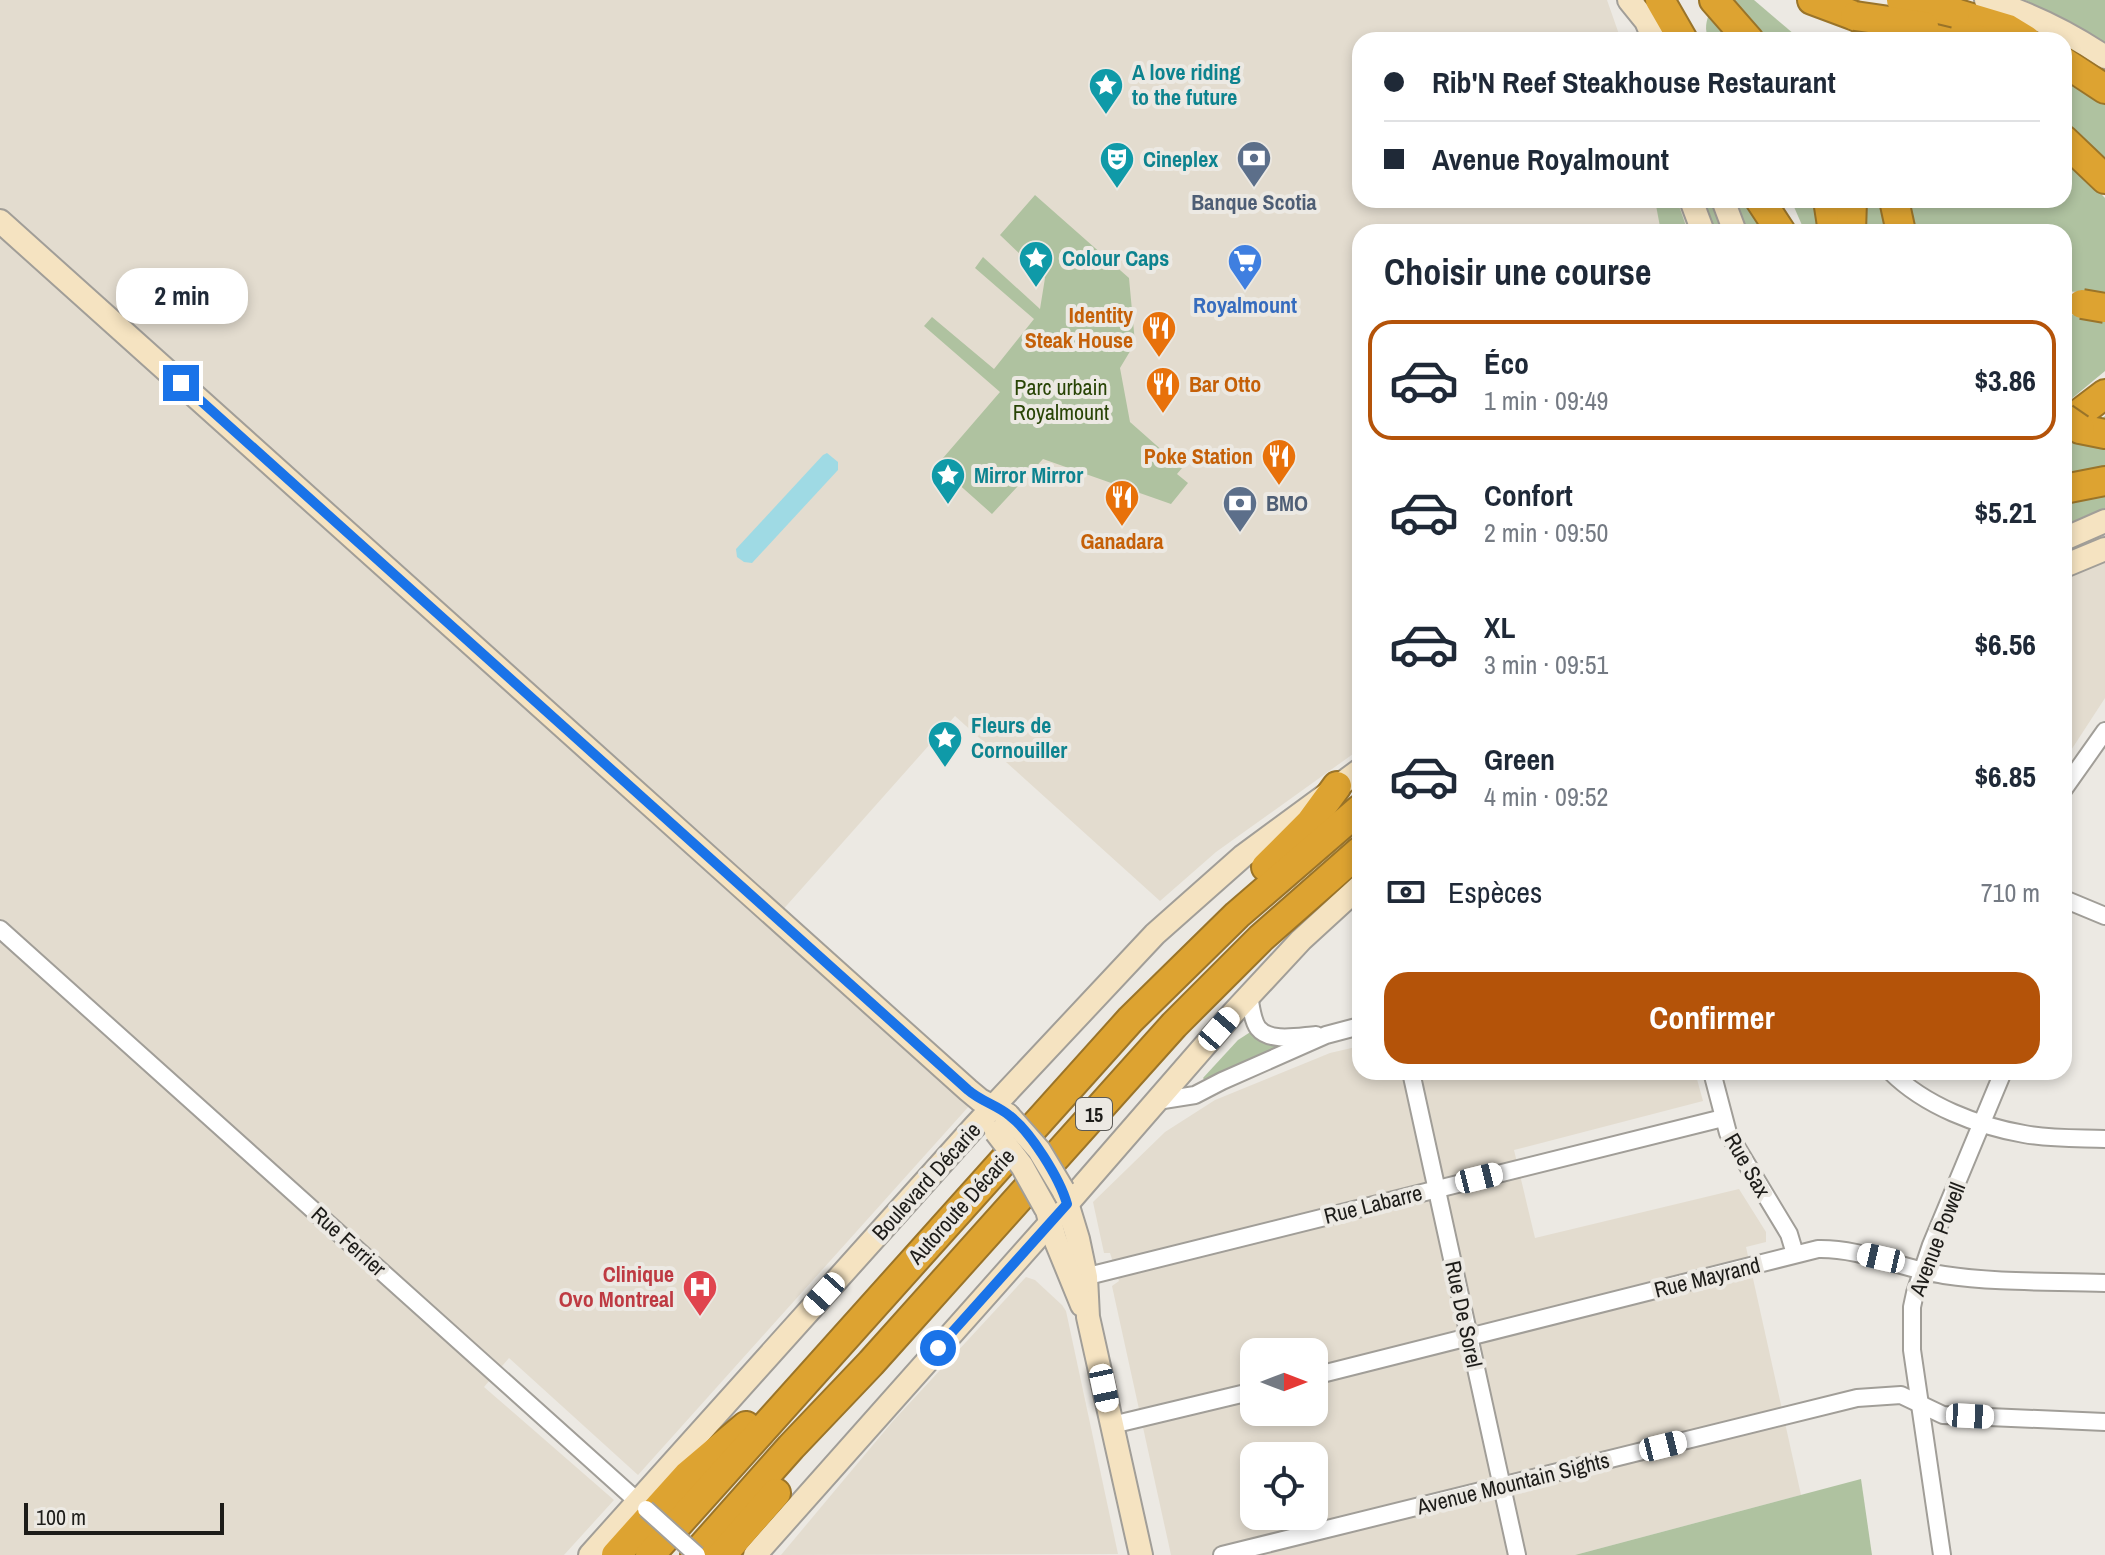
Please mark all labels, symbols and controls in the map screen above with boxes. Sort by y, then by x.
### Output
place label: A love riding to the future [1132,57,1241,112]
text: Rib'N Reef Steakhouse Restaurant [1432,62,1836,102]
place icon: A love riding to the future [1087,66,1125,116]
bank icon: Banque Scotia [1235,139,1273,189]
text: Avenue Royalmount [1432,139,1669,179]
theatre icon: Cineplex [1098,140,1136,190]
place label: Cineplex [1143,144,1218,174]
place label: Banque Scotia [1191,187,1317,217]
place icon: Colour Caps [1017,239,1055,289]
supermarket icon: Royalmount [1226,242,1264,292]
place label: Colour Caps [1062,243,1169,273]
text: Choisir une course [1384,248,1651,296]
callout: 2 min [115,267,247,323]
text: 2 min [154,278,210,313]
place label: Royalmount [1193,290,1297,320]
place label: Identity Steak House [1025,300,1133,355]
restaurant icon: Identity Steak House [1140,309,1178,359]
text: Éco [1484,343,1529,383]
icon: car [1388,344,1460,416]
text: $3.86 [1974,360,2036,400]
route end [163,365,199,401]
restaurant icon: Bar Otto [1144,365,1182,415]
place label: Bar Otto [1189,369,1261,399]
park label: Parc urbain Royalmount [1013,372,1109,427]
text: 1 min · 09:49 [1484,383,1608,418]
restaurant icon: Poke Station [1260,437,1298,487]
place label: Poke Station [1144,441,1253,471]
place icon: Mirror Mirror [929,456,967,506]
place label: Mirror Mirror [974,460,1083,490]
text: Confort [1484,475,1573,515]
icon: car [1388,476,1460,548]
restaurant icon: Ganadara [1103,478,1141,528]
bank icon: BMO [1221,484,1259,534]
place label: BMO [1266,488,1308,518]
text: $5.21 [1974,492,2036,532]
text: 2 min · 09:50 [1484,515,1608,550]
place label: Ganadara [1080,526,1164,556]
text: XL [1484,607,1515,647]
icon: car [1388,608,1460,680]
text: $6.56 [1974,624,2036,664]
text: 3 min · 09:51 [1484,647,1608,682]
place label: Fleurs de Cornouiller [971,710,1067,765]
place icon: Fleurs de Cornouiller [926,719,964,769]
text: Green [1484,739,1555,779]
icon: car [1388,740,1460,812]
text: $6.85 [1974,756,2036,796]
text: 4 min · 09:52 [1484,779,1608,814]
icon: cash [1384,870,1428,914]
text: Espèces [1448,872,1542,912]
text: 710 m [1981,875,2040,910]
button: Confirmer [1384,972,2040,1064]
car [1194,1003,1244,1055]
road number: 15 [1076,1098,1112,1130]
street label: Boulevard Décarie [865,1115,987,1247]
street label: Rue Sax [1718,1128,1778,1202]
street label: Autoroute Décarie [900,1142,1021,1271]
car [1453,1161,1505,1195]
street label: Rue Labarre [1321,1177,1425,1231]
street label: Avenue Powell [1901,1178,1972,1301]
street label: Rue Ferrier [305,1199,393,1283]
car [1855,1241,1907,1275]
street label: Rue Mayrand [1651,1249,1763,1305]
street label: Rue De Sorel [1438,1258,1490,1370]
place label: Clinique Ovo Montreal [559,1259,674,1314]
hospital icon: Clinique Ovo Montreal [681,1268,719,1318]
car [799,1268,849,1320]
route start [920,1330,956,1366]
north arrow [1240,1338,1328,1426]
map controls [1240,1338,1328,1530]
car [1087,1362,1121,1414]
car [1945,1403,1995,1429]
car [1637,1429,1689,1463]
button: locate [1240,1442,1328,1530]
street label: Avenue Mountain Sights [1413,1445,1612,1522]
scale bar [24,1499,224,1535]
text: 100 m [36,1502,86,1532]

